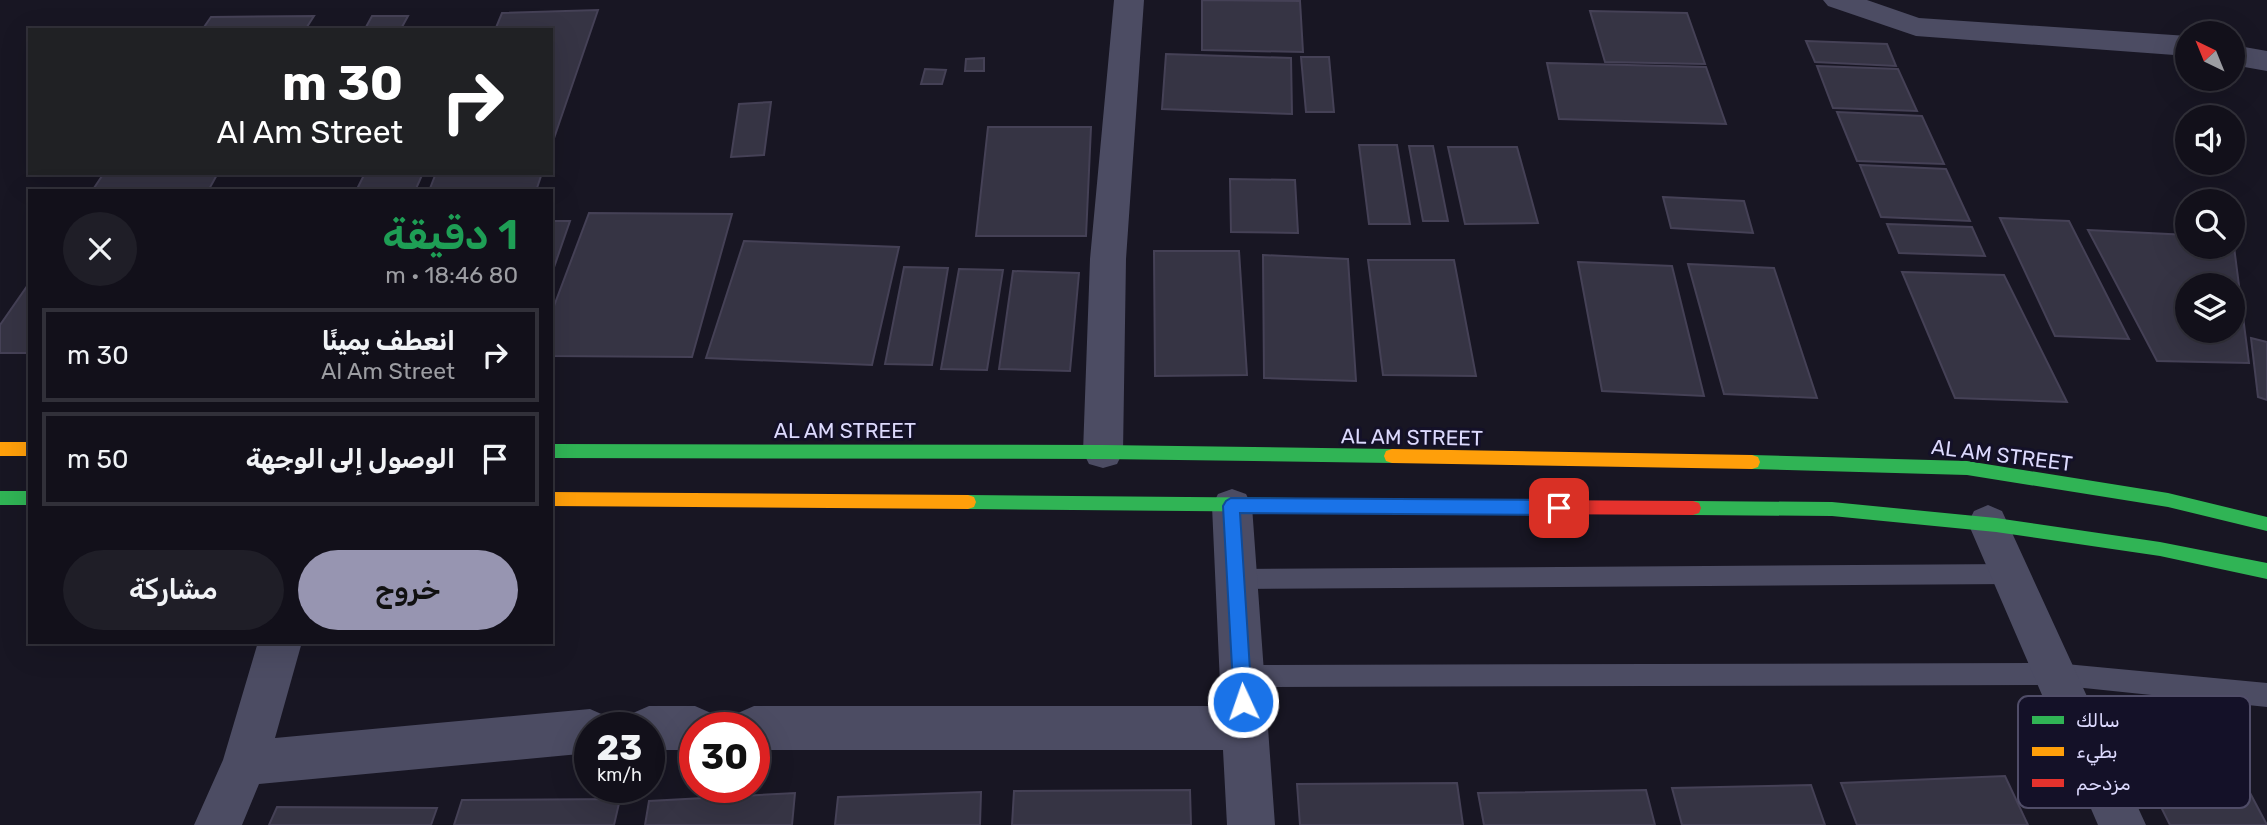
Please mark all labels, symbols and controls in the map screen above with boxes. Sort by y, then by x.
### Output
north arrow [2175,21,2245,91]
map controls [2175,21,2245,343]
text: 30 m [282,54,403,112]
icon: right [427,56,518,147]
button: sound [2175,105,2245,175]
text: Al Am Street [217,113,403,151]
button: search [2175,189,2245,259]
text: 1 دقيقة [382,210,518,260]
button: close [63,212,137,286]
text: 80 m · 18:46 [385,261,518,289]
button: layers [2175,273,2245,343]
text: انعطف يمينًا [322,326,455,357]
icon: right [476,336,514,374]
text: 30 m [67,340,129,371]
text: Al Am Street [321,357,455,385]
street label: AL AM STREET [774,418,916,443]
street label: AL AM STREET [1341,423,1483,451]
street label: AL AM STREET [1930,434,2074,476]
icon: arrive [476,440,514,478]
text: 50 m [67,444,128,475]
text: الوصول إلى الوجهة [246,444,455,475]
pin [1529,478,1589,538]
icon: arrive [1540,489,1578,527]
button: مشاركة [63,550,284,630]
button: خروج [298,550,518,630]
position arrow [1206,665,1280,739]
legend [2018,696,2250,808]
text: سالك [2076,709,2120,732]
speed limit sign: 30 [679,712,770,803]
text: 23 [597,727,642,769]
text: بطيء [2076,740,2118,766]
text: km/h [597,764,642,786]
text: مزدحم [2076,772,2131,796]

